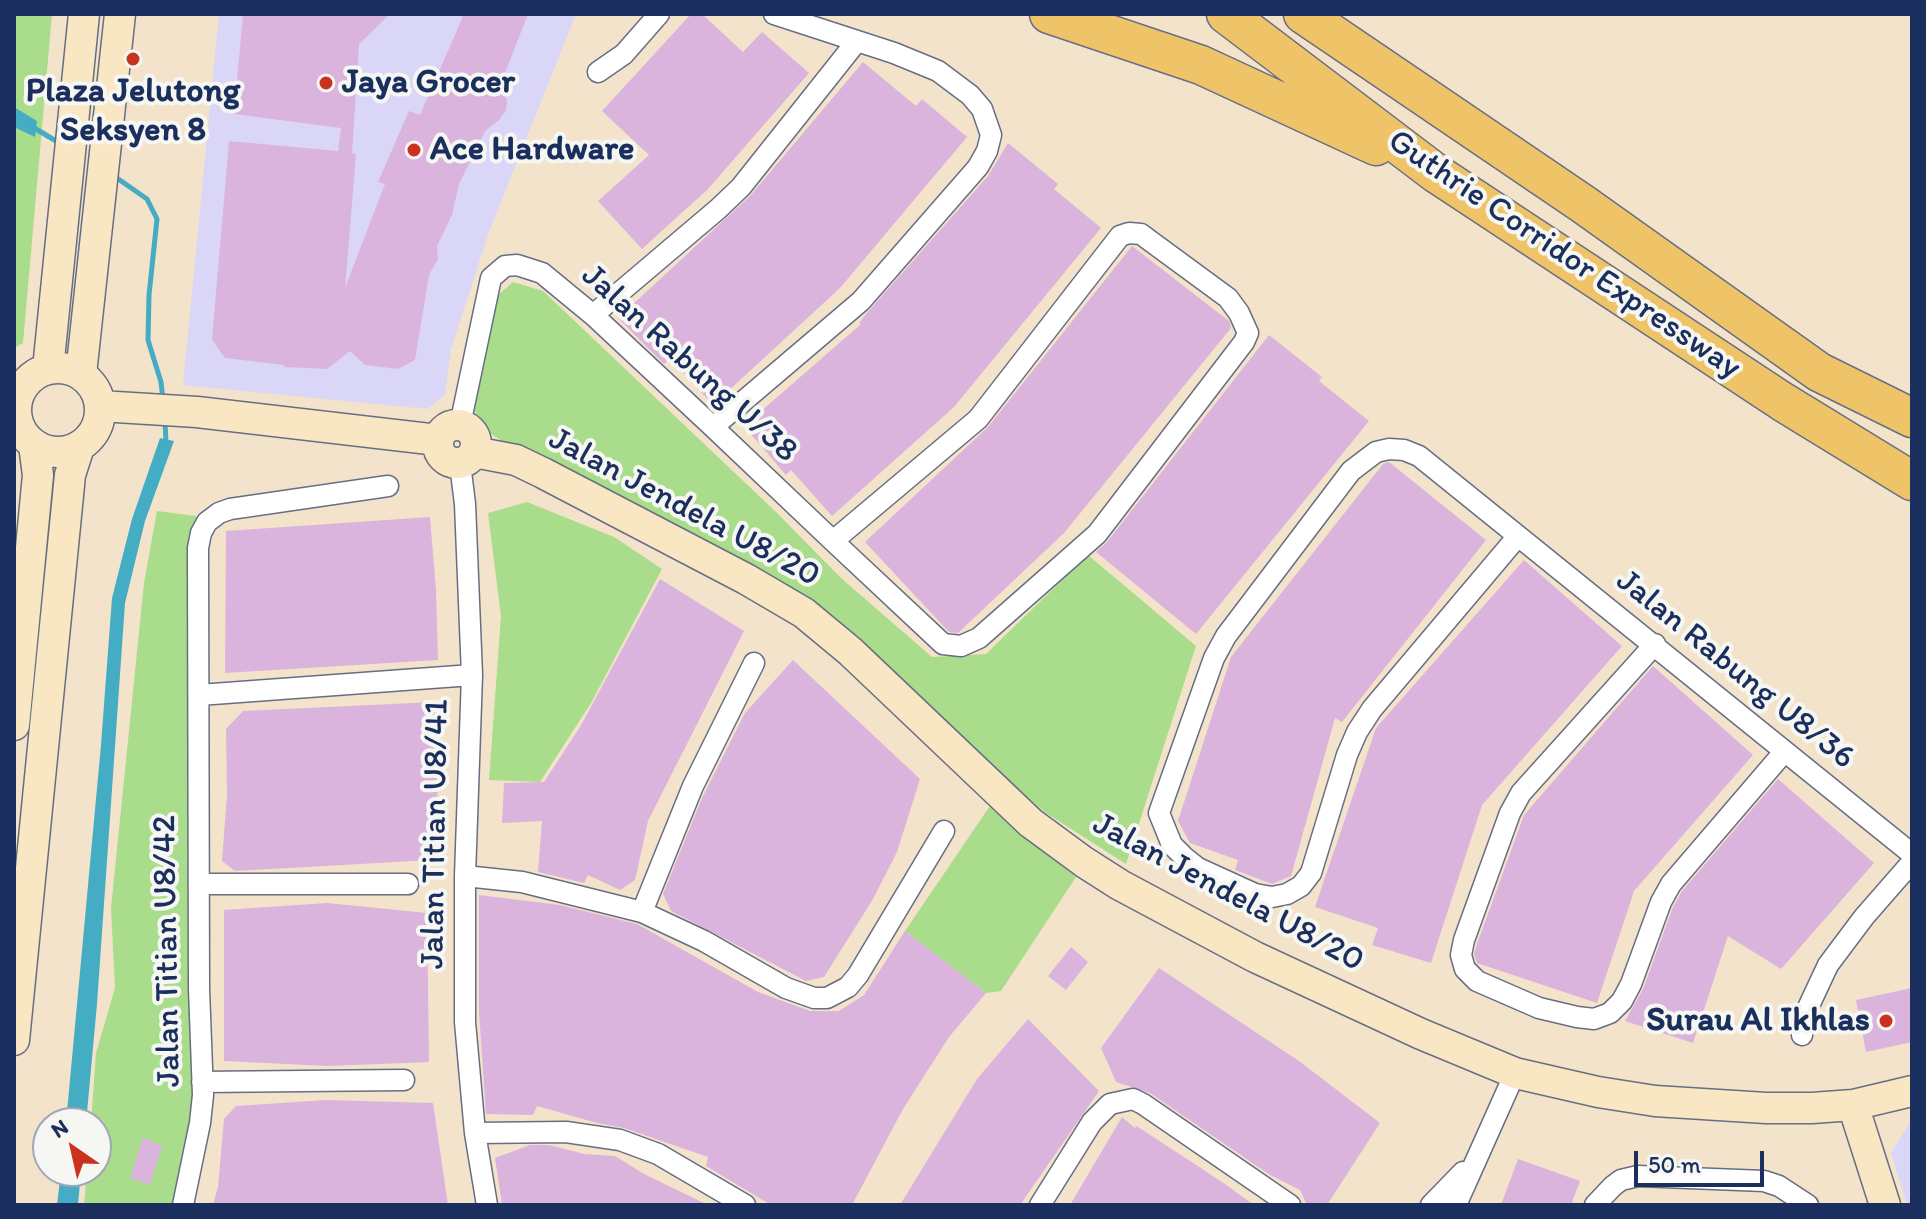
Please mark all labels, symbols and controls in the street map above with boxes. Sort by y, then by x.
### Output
marker: Plaza Jelutong Seksyen 8 [124,50,142,68]
place label: Jaya Grocer [342,63,515,103]
place label: Plaza Jelutong Seksyen 8 [26,72,240,152]
marker: Jaya Grocer [317,74,335,92]
street label: Guthrie Corridor Expressway [1380,121,1748,389]
place label: Ace Hardware [430,130,634,170]
marker: Ace Hardware [405,141,423,159]
street label: Jalan Rabung U/38 [572,256,806,472]
street label: Jalan Jendela U8/20 [541,419,827,597]
street label: Jalan Rabung U8/36 [1607,561,1863,779]
street label: Jalan Titian U8/41 [413,699,459,969]
street label: Jalan Jendela U8/20 [1085,804,1371,982]
street label: Jalan Titian U8/42 [145,815,191,1087]
place label: Surau Al Ikhlas [1646,1001,1870,1041]
marker: Surau Al Ikhlas [1877,1012,1895,1030]
north arrow [32,1107,112,1187]
text: N [46,1113,73,1144]
scale bar [1638,1135,1768,1185]
text: 50 m [1648,1150,1701,1179]

